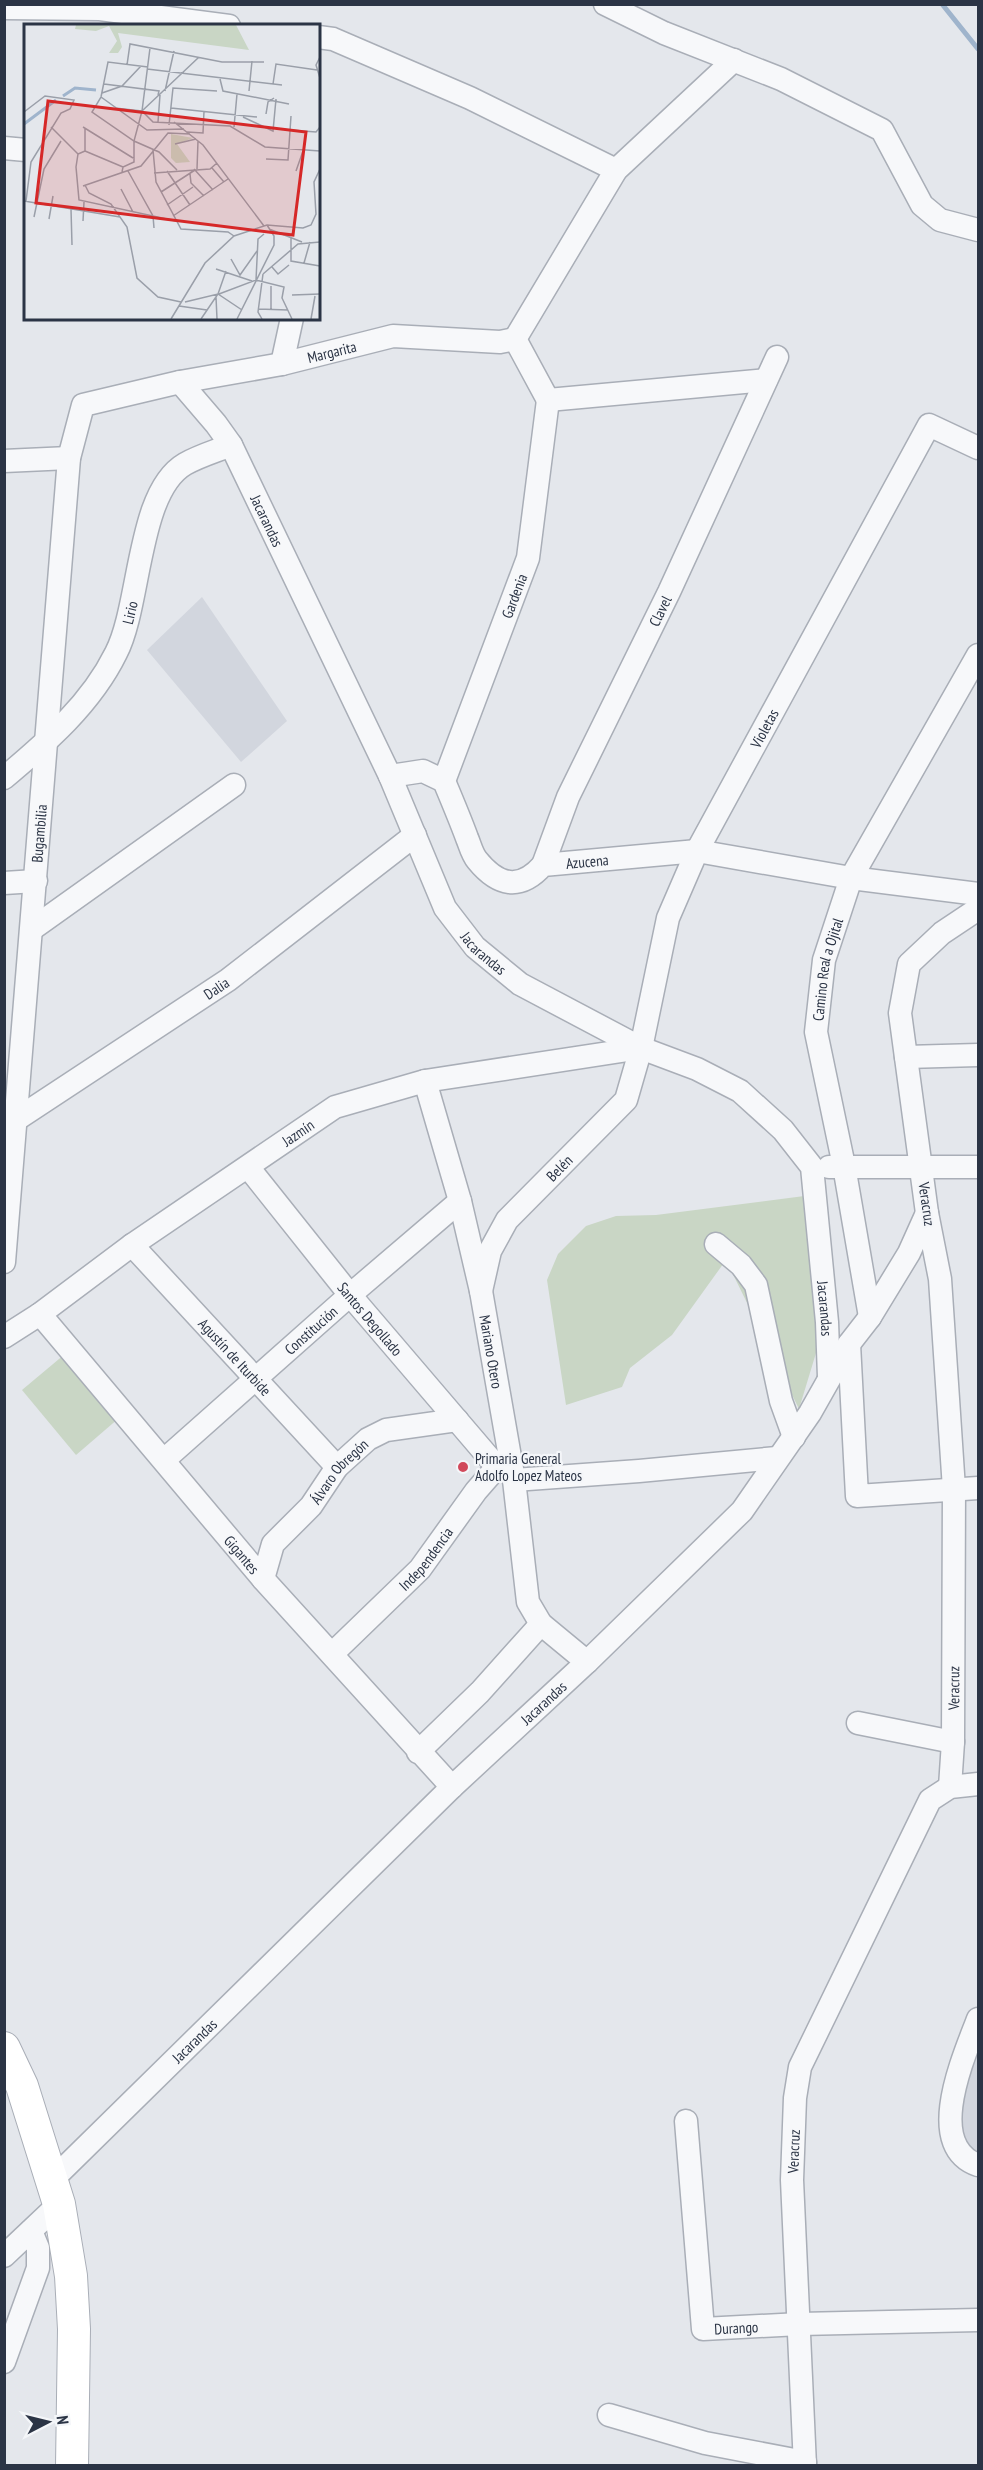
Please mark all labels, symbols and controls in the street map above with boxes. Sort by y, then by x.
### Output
inset map [24,24,320,320]
street label: Margarita [305,336,358,367]
street label: Jacarandas [246,491,288,550]
street label: Gardenia [497,571,531,621]
street label: Clavel [644,592,676,629]
street label: Lirio [117,599,141,626]
street label: Violetas [745,705,782,752]
street label: Bugambilia [27,804,50,863]
street label: Azucena [565,850,609,872]
street label: Camino Real a Ojital [808,915,847,1022]
street label: Jacarandas [456,927,510,979]
street label: Dalia [200,973,233,1003]
street label: Jazmín [277,1115,317,1151]
street label: Belén [542,1151,576,1185]
street label: Veracruz [914,1180,939,1227]
street label: Santos Degollado [334,1278,407,1359]
street label: Jacarandas [813,1279,837,1336]
street label: Constitución [280,1301,341,1358]
street label: Mariano Otero [476,1313,507,1390]
street label: Agustín de Iturbide [195,1314,276,1399]
street label: Álvaro Obregón [306,1434,372,1508]
place label: Primaria General Adolfo Lopez Mateos [475,1449,582,1485]
marker: Primaria General Adolfo Lopez Mateos [456,1460,470,1474]
street label: Independencia [394,1523,457,1594]
street label: Gigantes [220,1531,264,1578]
street label: Veracruz [944,1666,963,1711]
street label: Jacarandas [516,1677,570,1729]
street label: Jacarandas [167,2014,220,2067]
street label: Veracruz [783,2129,803,2175]
street label: Durango [714,2317,759,2338]
north arrow [18,2392,78,2452]
text: N [52,2415,73,2426]

